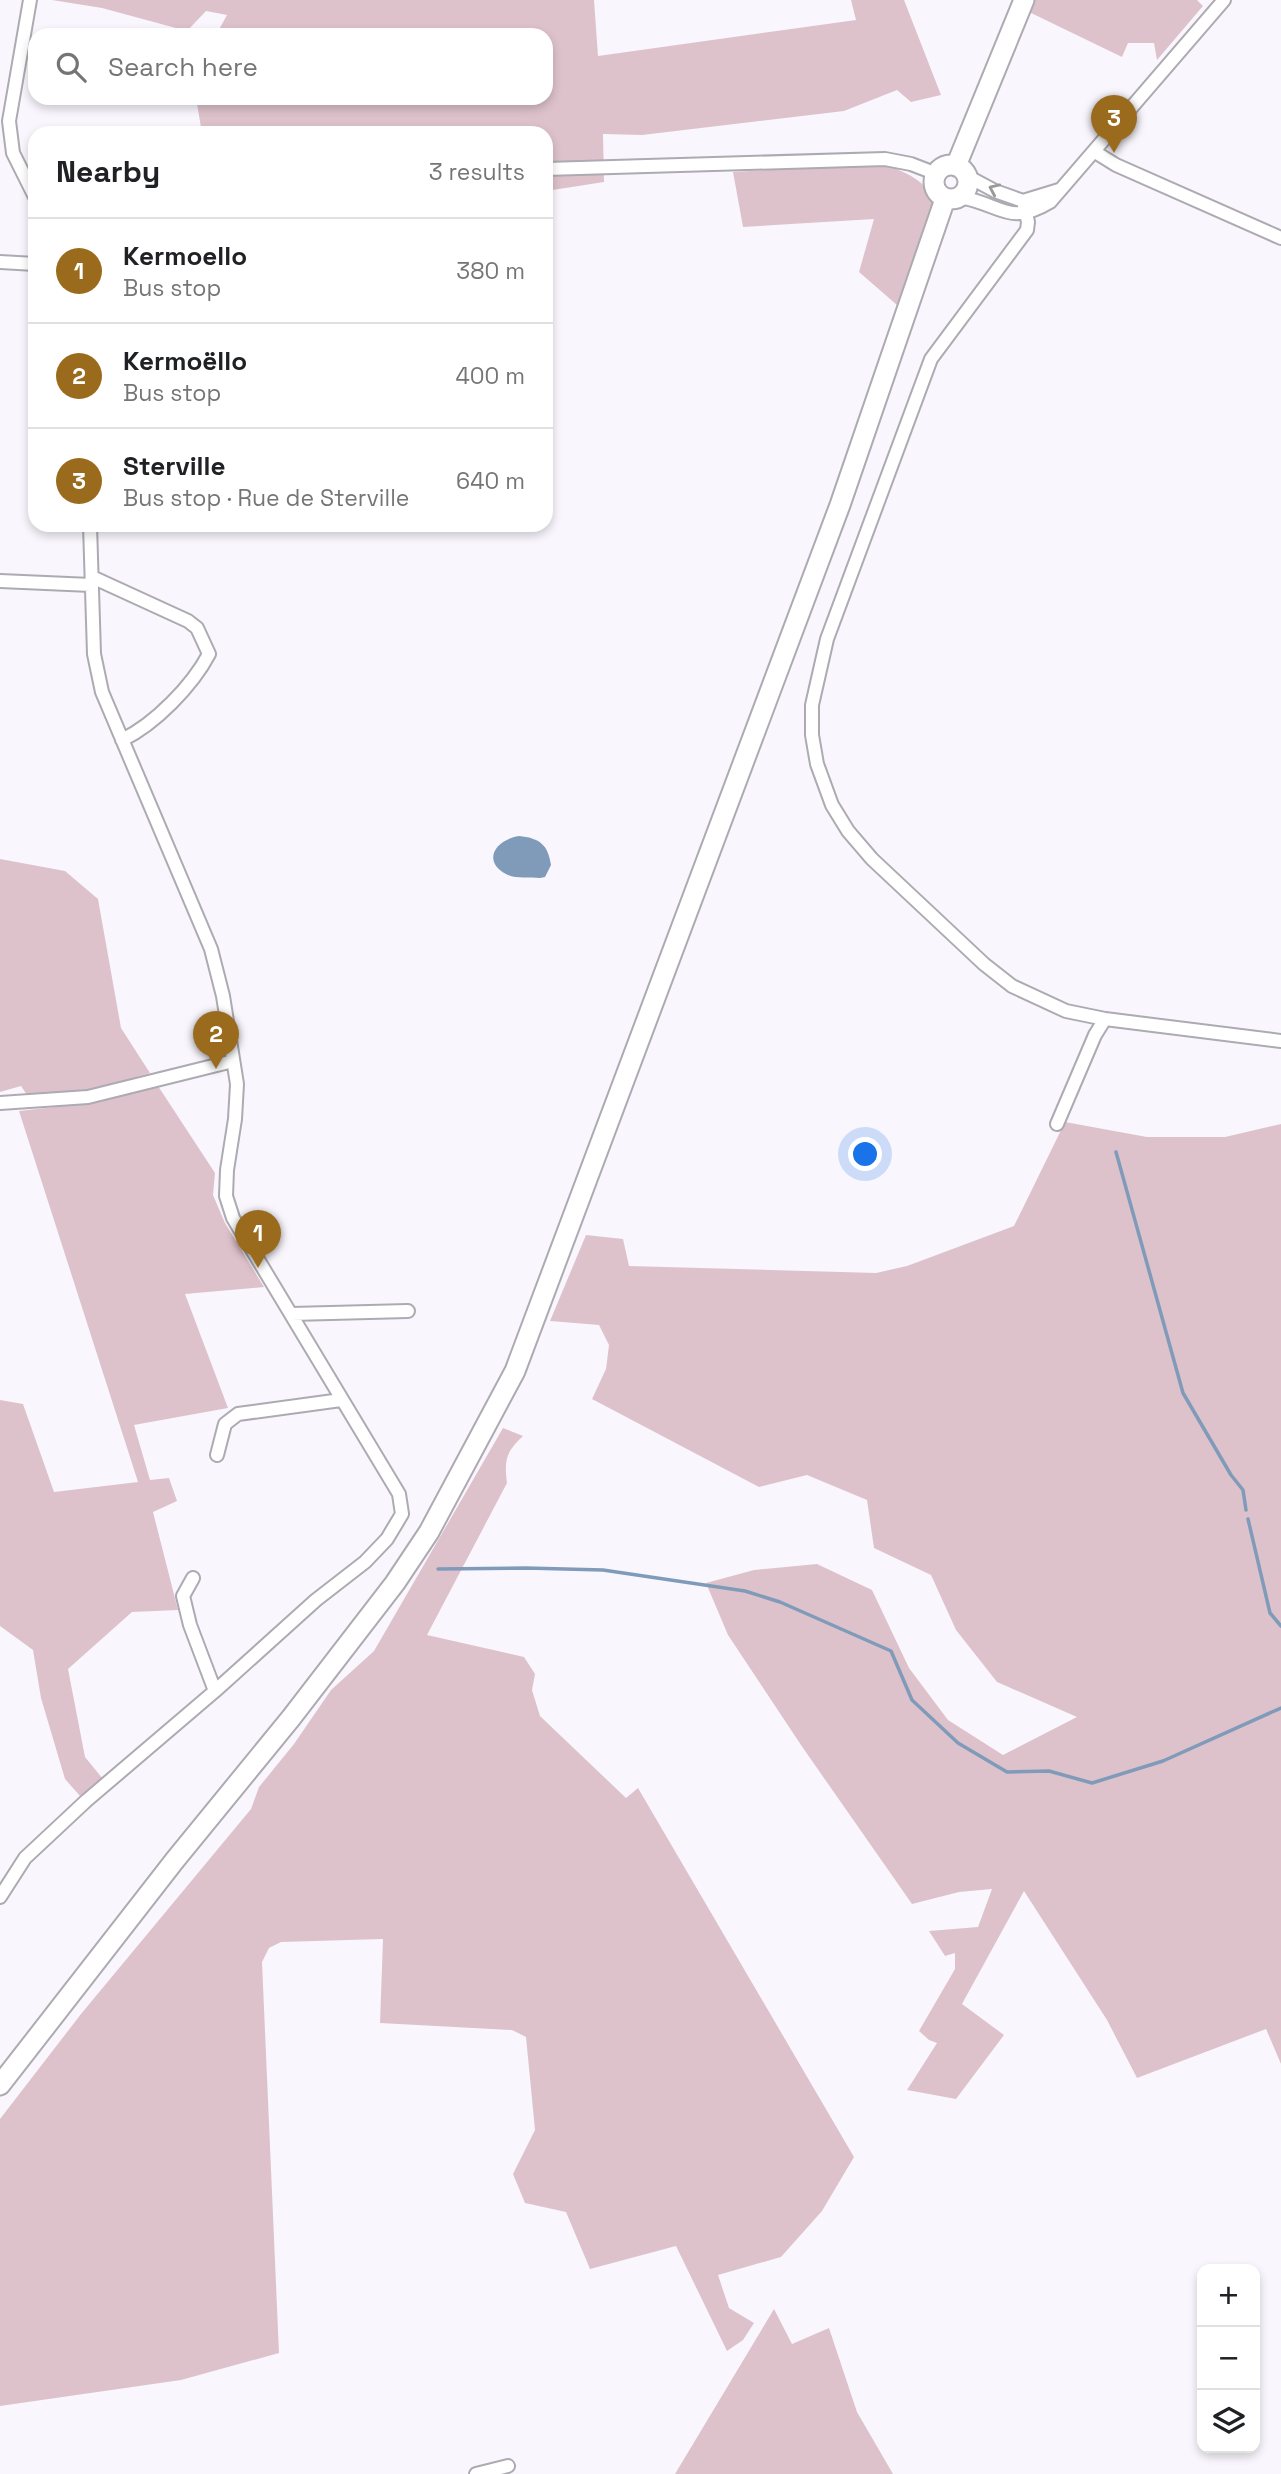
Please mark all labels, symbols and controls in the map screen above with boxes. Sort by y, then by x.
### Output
search box [28,28,553,105]
icon: search [52,48,90,86]
text: Search here [108,50,258,84]
pin: 3 [1091,95,1137,153]
text: Nearby [56,152,160,191]
text: 3 results [429,157,525,187]
one-way arrow [989,184,1001,198]
text: Kermoello [123,239,247,273]
text: 1 [74,256,84,286]
text: 380 m [456,256,525,286]
text: Bus stop [123,273,221,303]
text: Kermoëllo [123,344,247,378]
text: 2 [72,361,86,391]
text: 400 m [455,361,525,391]
text: Bus stop [123,378,221,408]
text: Sterville [123,449,225,483]
text: 3 [72,466,86,496]
text: 640 m [456,466,525,496]
text: Bus stop · Rue de Sterville [123,483,409,513]
pin: 2 [193,1011,239,1069]
your location [848,1137,882,1171]
pin: 1 [235,1210,281,1268]
map controls [1197,2264,1260,2453]
button: + [1197,2264,1260,2327]
button: − [1197,2327,1260,2390]
button: layers [1197,2390,1260,2453]

